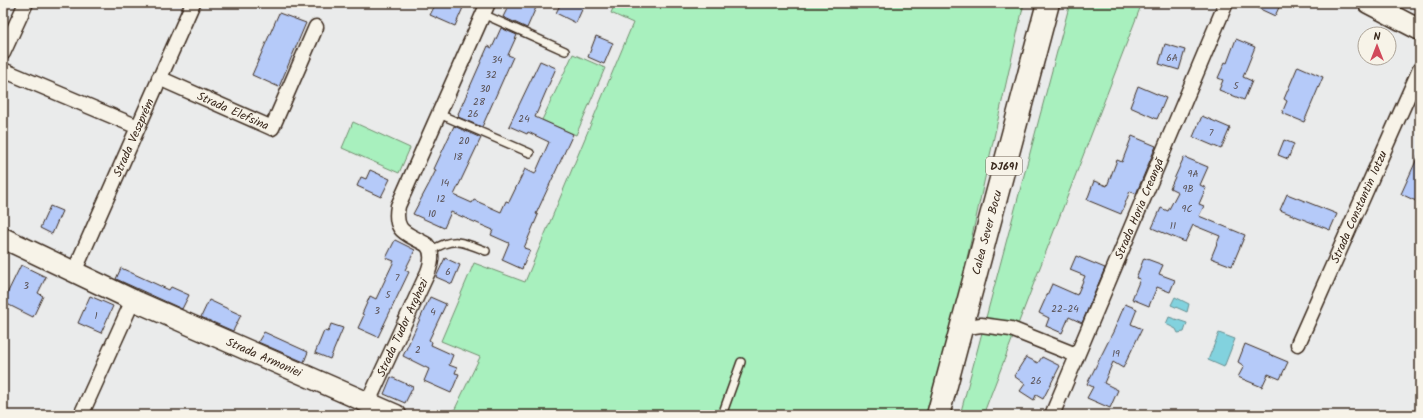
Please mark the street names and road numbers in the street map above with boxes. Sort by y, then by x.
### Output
street label: Strada Elefsina [194,87,272,136]
street label: Strada Veszprém [108,95,160,180]
street label: Strada Constantin Iotzu [1326,147,1393,267]
street label: Strada Horia Creangă [1110,154,1170,262]
road number: DJ691 [986,157,1022,175]
street label: Calea Sever Bocu [967,188,1008,277]
street label: Strada Tudor Arghezi [372,274,434,380]
street label: Strada Armoniei [223,333,306,383]

